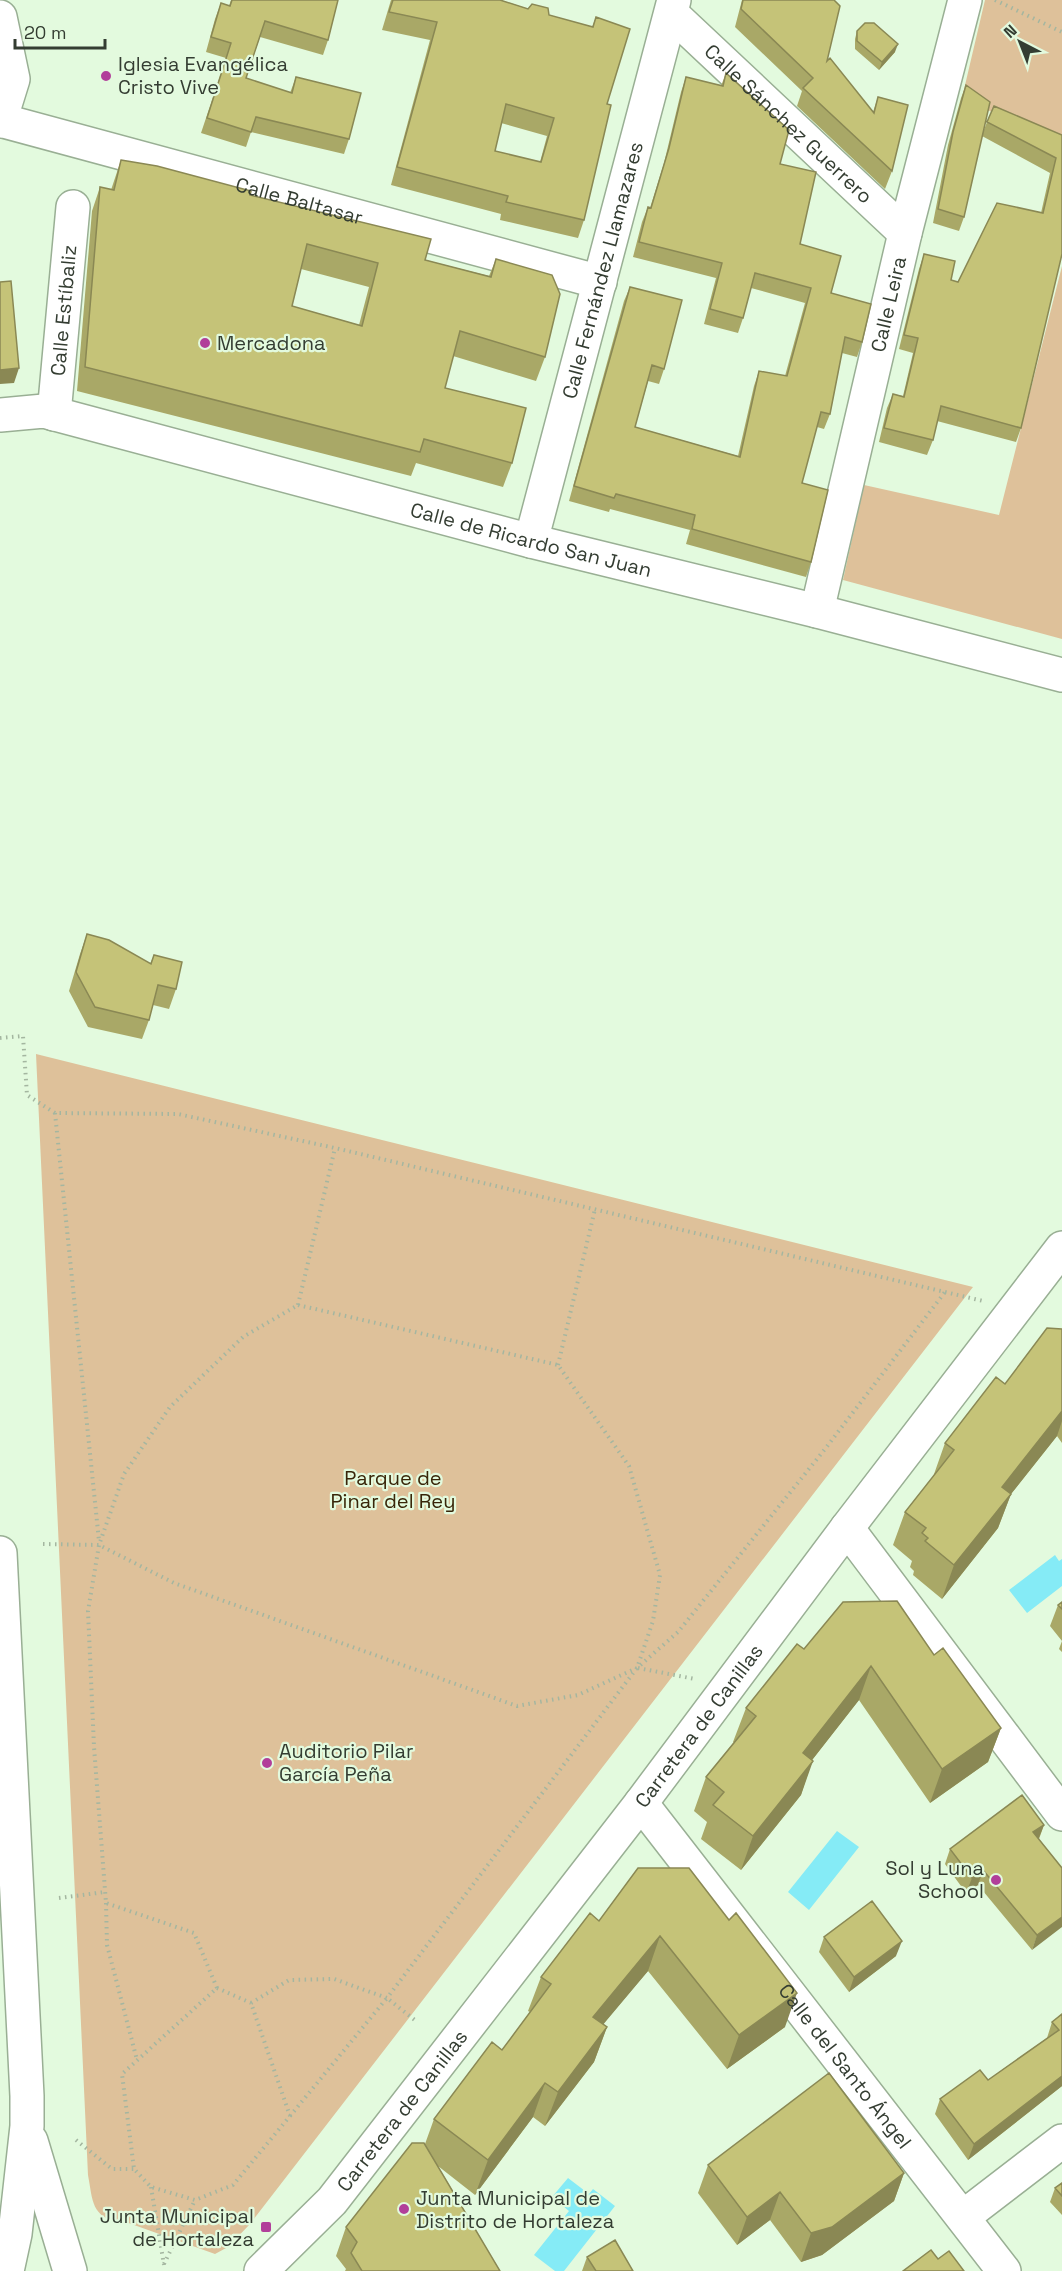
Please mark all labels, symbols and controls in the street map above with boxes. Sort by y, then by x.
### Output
scale bar [15,12,105,50]
north arrow [990,12,1050,72]
text: N [999,20,1021,43]
text: 20 m [24,21,67,44]
street label: Calle Sánchez Guerrero [699,38,878,209]
place label: Iglesia Evangélica Cristo Vive [118,51,288,100]
marker: Iglesia Evangélica Cristo Vive [99,69,113,83]
street label: Calle Fernández Llamazares [556,139,649,402]
street label: Calle Baltasar [233,171,366,230]
street label: Calle Estíbaliz [45,244,82,377]
street label: Calle Leira [865,254,912,355]
place label: Mercadona [217,330,326,356]
marker: Mercadona [198,336,212,350]
street label: Calle de Ricardo San Juan [408,496,654,583]
park label: Parque de Pinar del Rey [331,1465,455,1514]
street label: Carretera de Canillas [629,1639,769,1813]
place label: Auditorio Pilar García Peña [279,1738,414,1787]
marker: Auditorio Pilar García Peña [260,1756,274,1770]
place label: Sol y Luna School [885,1855,984,1904]
marker: Sol y Luna School [989,1873,1003,1887]
street label: Calle del Santo Ángel [773,1978,917,2154]
street label: Carretera de Canillas [331,2024,473,2197]
place label: Junta Municipal de Distrito de Hortaleza [416,2185,614,2234]
marker: Junta Municipal de Distrito de Hortaleza [397,2202,411,2216]
place label: Junta Municipal de Hortaleza [100,2203,254,2252]
marker: Junta Municipal de Hortaleza [259,2220,273,2234]

